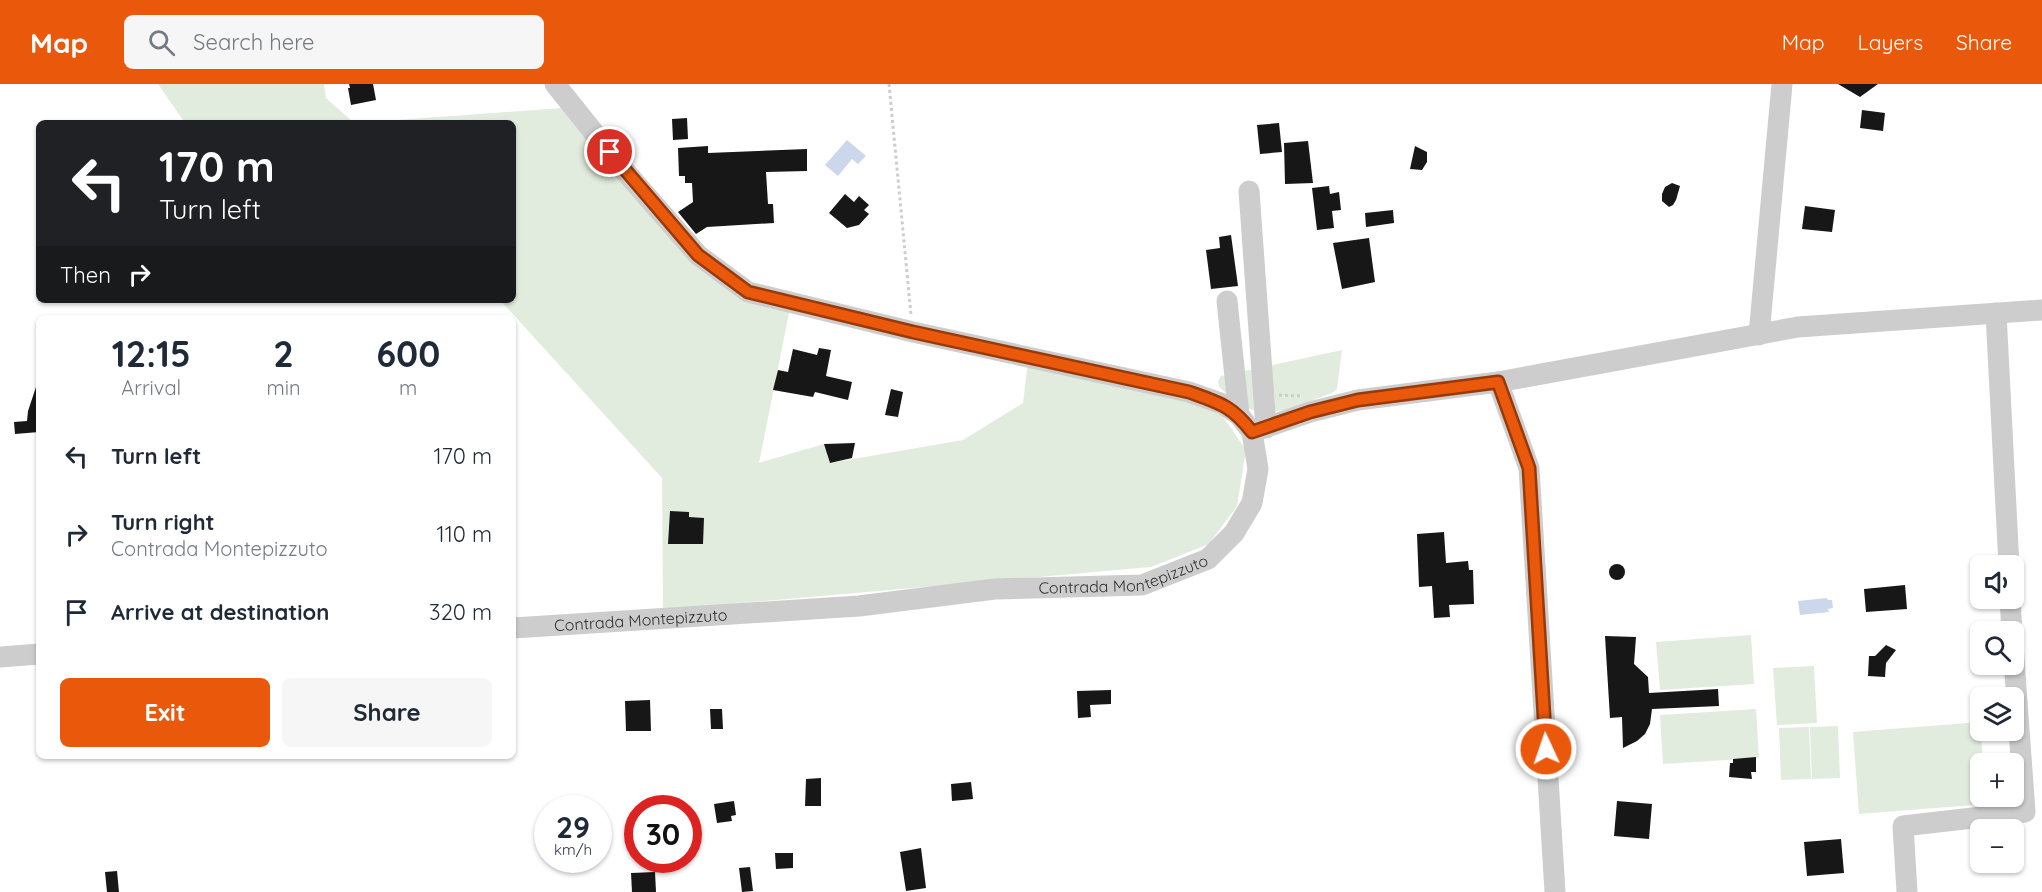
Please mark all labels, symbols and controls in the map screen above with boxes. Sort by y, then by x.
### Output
search box [124,15,544,69]
text: Map [30,25,88,60]
icon: search [145,26,178,59]
text: Search here [193,28,315,56]
text: Map [1782,29,1825,55]
text: Layers [1858,29,1923,55]
text: Share [1956,29,2012,55]
pin [584,126,635,177]
icon: arrive [593,135,626,168]
text: 170 m [159,140,275,193]
icon: left [60,144,138,222]
text: Turn left [159,192,261,226]
icon: right [123,258,156,291]
text: Then [60,261,111,289]
text: 12:15 [112,331,191,376]
text: 2 [273,331,294,376]
text: 600 [376,331,440,376]
text: Arrival [121,375,181,400]
text: min [266,375,301,400]
text: m [399,375,417,400]
icon: left [60,440,93,473]
text: Turn left [111,442,201,470]
text: 170 m [433,442,492,470]
text: Turn right [111,508,215,536]
icon: right [60,518,93,551]
text: 110 m [437,520,492,548]
text: Contrada Montepizzuto [111,536,328,561]
street label: Contrada Montepizzuto [1038,550,1211,598]
map controls [1970,555,2024,873]
button: sound [1970,555,2024,609]
icon: arrive [60,596,93,629]
text: Arrive at destination [111,598,329,626]
text: 320 m [429,598,492,626]
street label: Contrada Montepizzuto [554,604,728,635]
button: search [1970,621,2024,675]
button: Exit [60,678,270,747]
button: Share [282,678,492,747]
button: layers [1970,687,2024,741]
position arrow [1514,717,1578,781]
button: + [1970,753,2024,807]
speed limit sign: 30 [624,795,702,873]
text: 29 [556,808,590,846]
button: − [1970,819,2024,873]
text: km/h [554,840,592,859]

